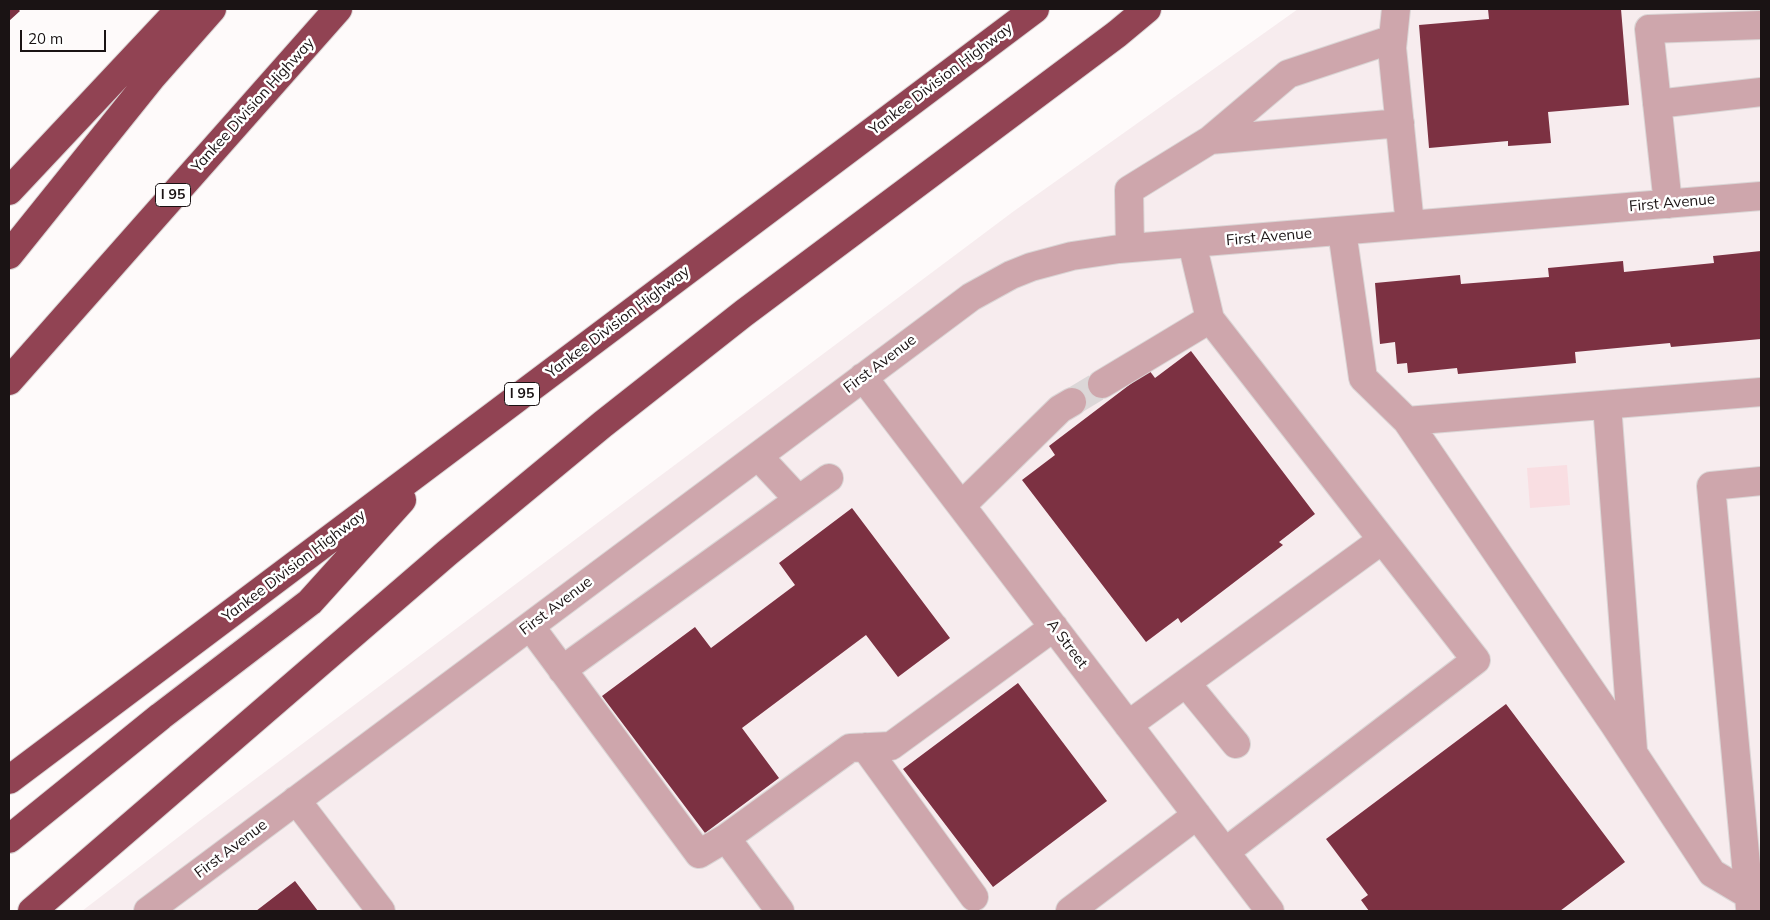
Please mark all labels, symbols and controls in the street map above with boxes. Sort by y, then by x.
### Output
street label: Yankee Division Highway [866,19,1016,139]
scale bar [22,20,109,52]
text: 20 m [28,29,63,48]
street label: Yankee Division Highway [188,34,318,176]
road number: I 95 [156,184,190,206]
street label: First Avenue [1628,190,1716,216]
street label: First Avenue [1225,224,1313,250]
street label: Yankee Division Highway [543,262,693,382]
street label: First Avenue [840,331,920,397]
road number: I 95 [504,382,540,406]
street label: Yankee Division Highway [219,506,369,626]
street label: First Avenue [516,573,596,639]
street label: A Street [1043,616,1091,672]
street label: First Avenue [191,816,271,882]

